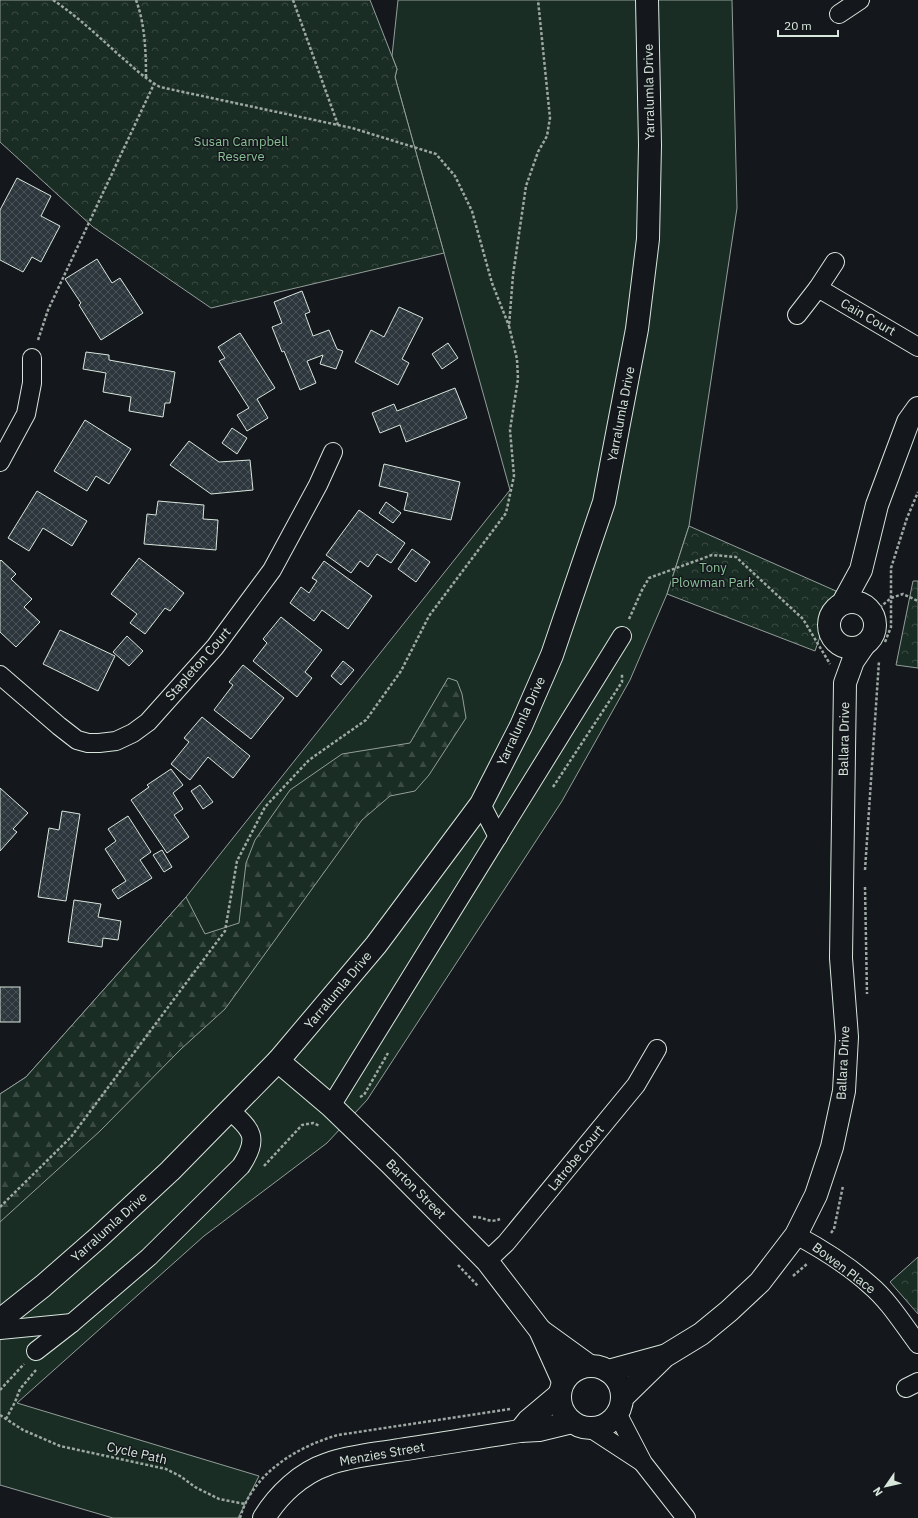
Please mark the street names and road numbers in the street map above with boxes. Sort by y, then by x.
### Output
street label: Yarralumla Drive [640,44,658,140]
street label: Cain Court [837,294,899,340]
street label: Yarralumla Drive [603,365,639,463]
street label: Stapleton Court [162,624,234,704]
street label: Yarralumla Drive [493,674,549,768]
street label: Ballara Drive [835,702,853,776]
street label: Yarralumla Drive [300,948,376,1032]
street label: Ballara Drive [833,1025,853,1101]
street label: Latrobe Court [544,1122,608,1194]
street label: Barton Street [382,1155,450,1223]
street label: Yarralumla Drive [67,1188,151,1266]
street label: Bowen Place [809,1239,879,1297]
street label: Cycle Path [105,1438,169,1468]
street label: Menzies Street [338,1438,426,1470]

